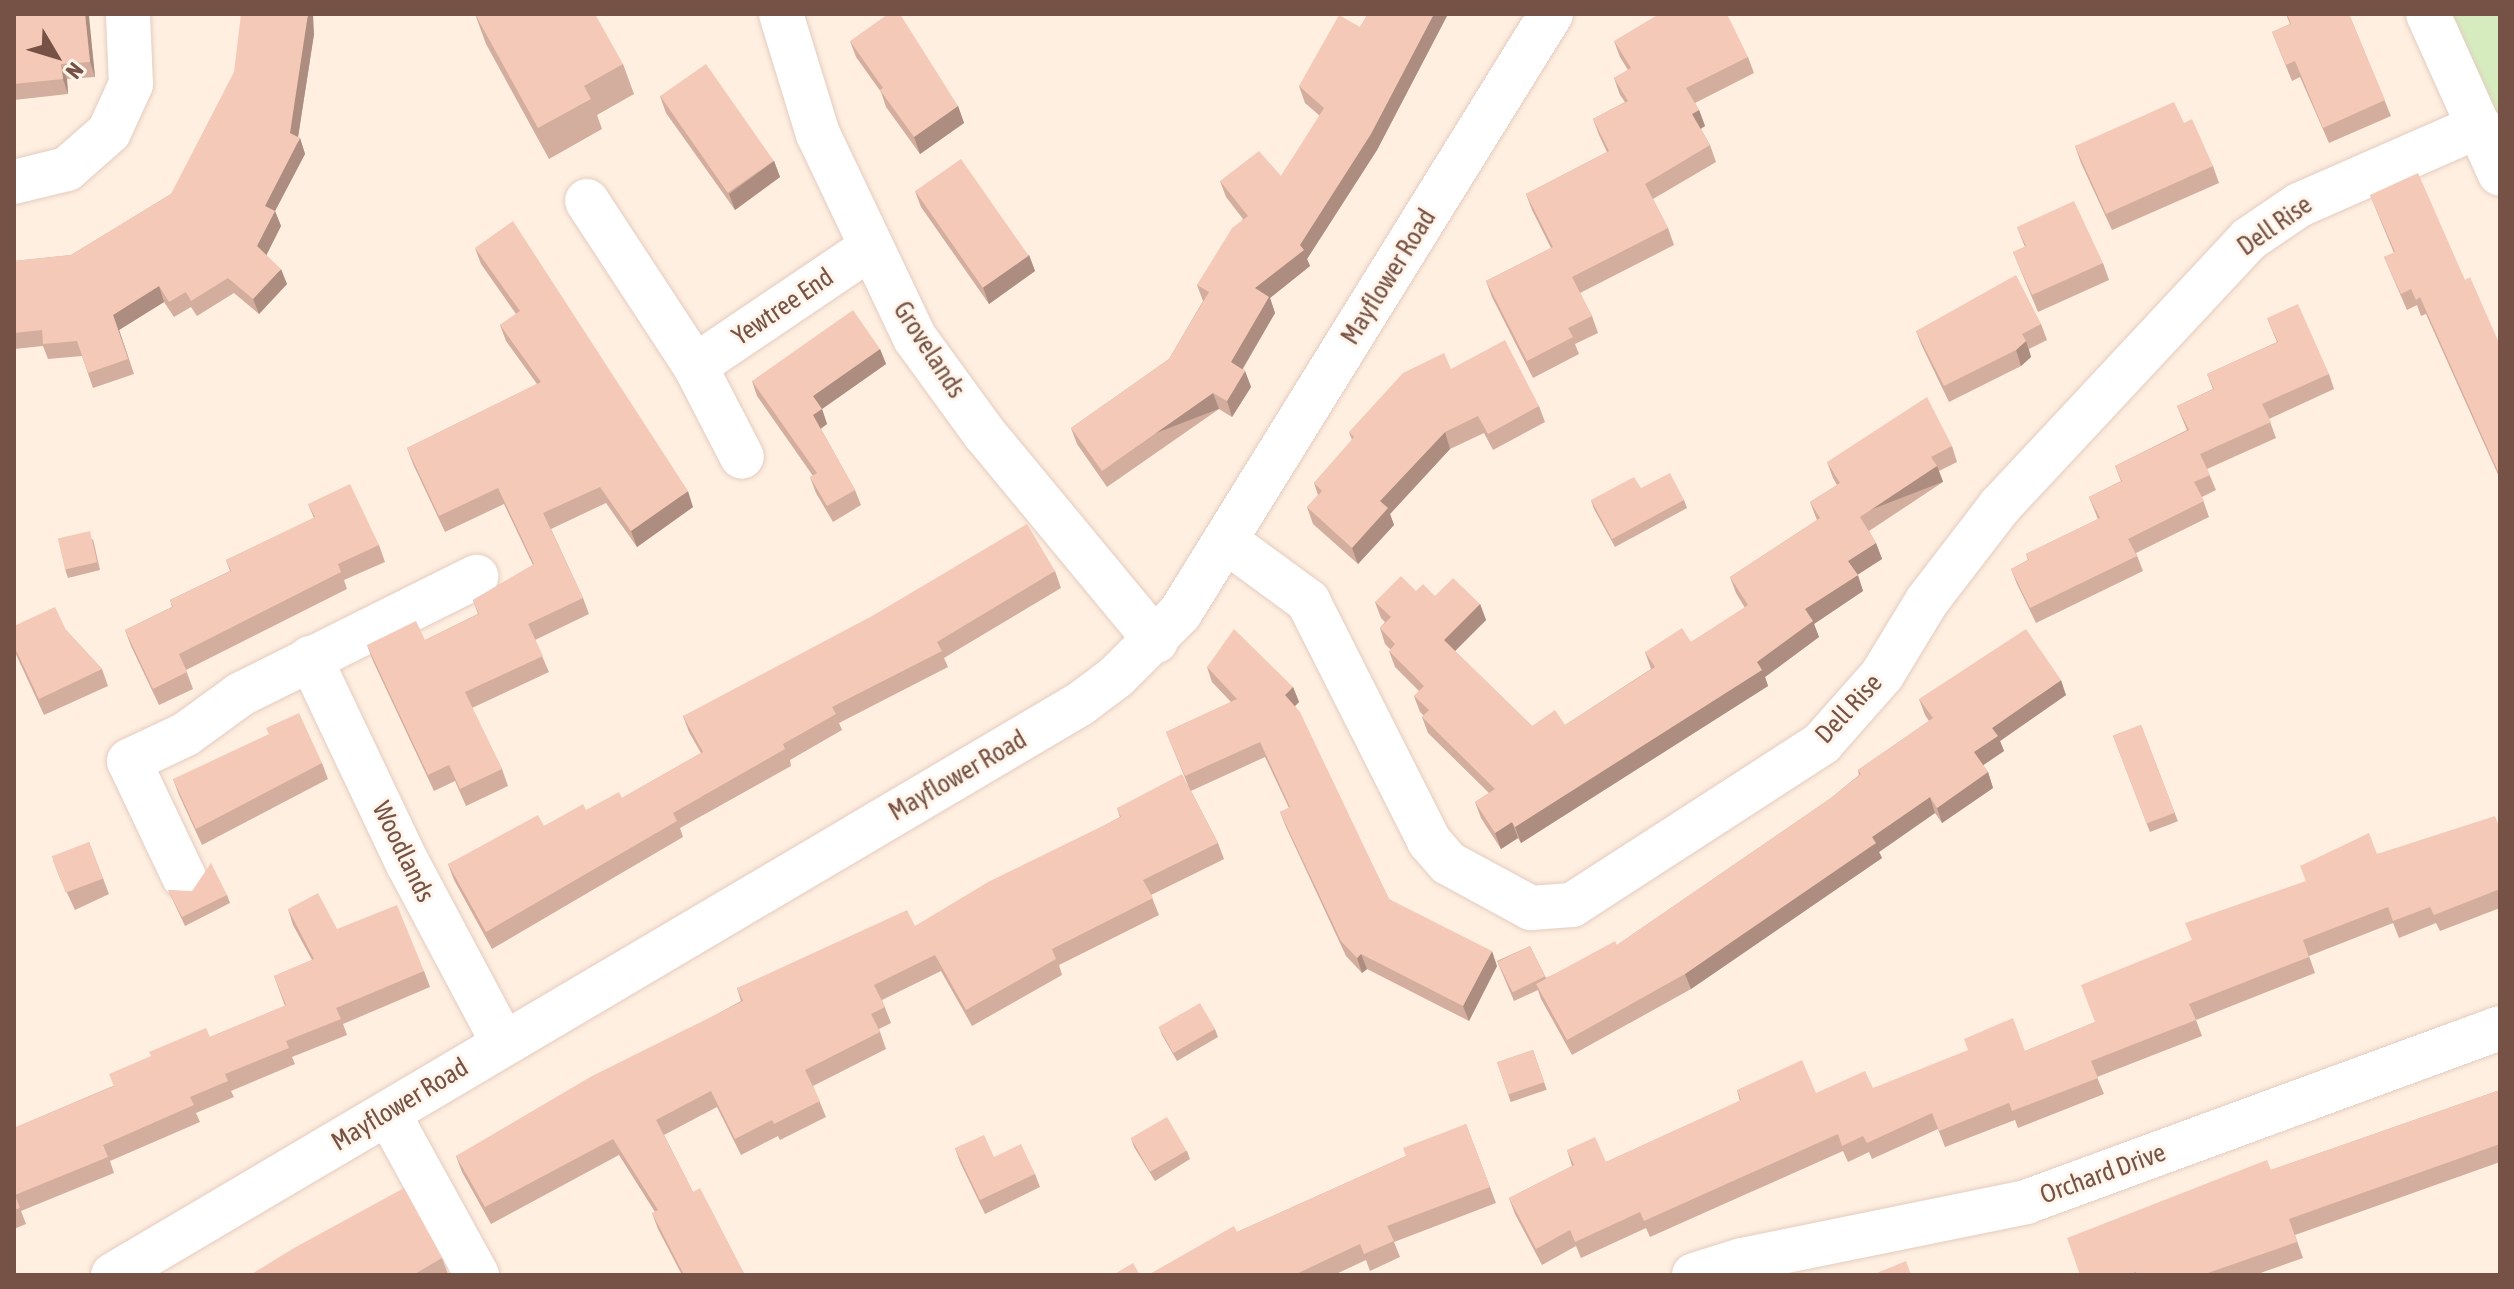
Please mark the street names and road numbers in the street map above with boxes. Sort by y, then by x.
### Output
street label: Dell Rise [2232,189,2318,263]
street label: Mayflower Road [1335,203,1443,351]
street label: Yewtree End [726,262,840,352]
street label: Grovelands [886,296,972,404]
street label: Dell Rise [1809,668,1889,750]
street label: Mayflower Road [884,724,1032,828]
street label: Woodlands [365,797,441,907]
street label: Mayflower Road [326,1052,474,1158]
street label: Orchard Drive [2036,1137,2170,1211]

